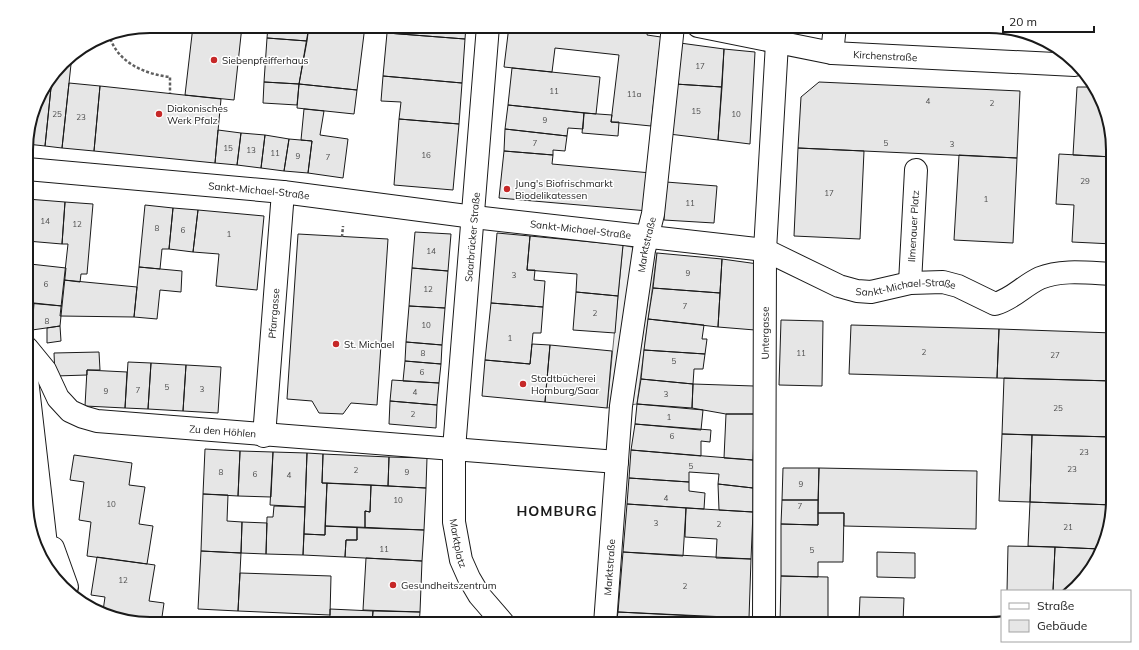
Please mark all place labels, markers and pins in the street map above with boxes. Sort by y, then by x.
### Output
place label: Siebenpfeifferhaus [222,54,309,67]
marker: Siebenpfeifferhaus [209,55,219,65]
place label: Diakonisches Werk Pfalz [167,102,228,127]
marker: Diakonisches Werk Pfalz [154,109,164,119]
place label: Jung's Biofrischmarkt Biodelikatessen [515,177,613,202]
marker: Jung's Biofrischmarkt Biodelikatessen [502,184,512,194]
place label: St. Michael [344,338,394,351]
marker: St. Michael [331,339,341,349]
place label: Stadtbücherei Homburg/Saar [531,372,600,397]
marker: Stadtbücherei Homburg/Saar [518,379,528,389]
place label: Gesundheitszentrum [401,579,497,592]
marker: Gesundheitszentrum [388,580,398,590]

